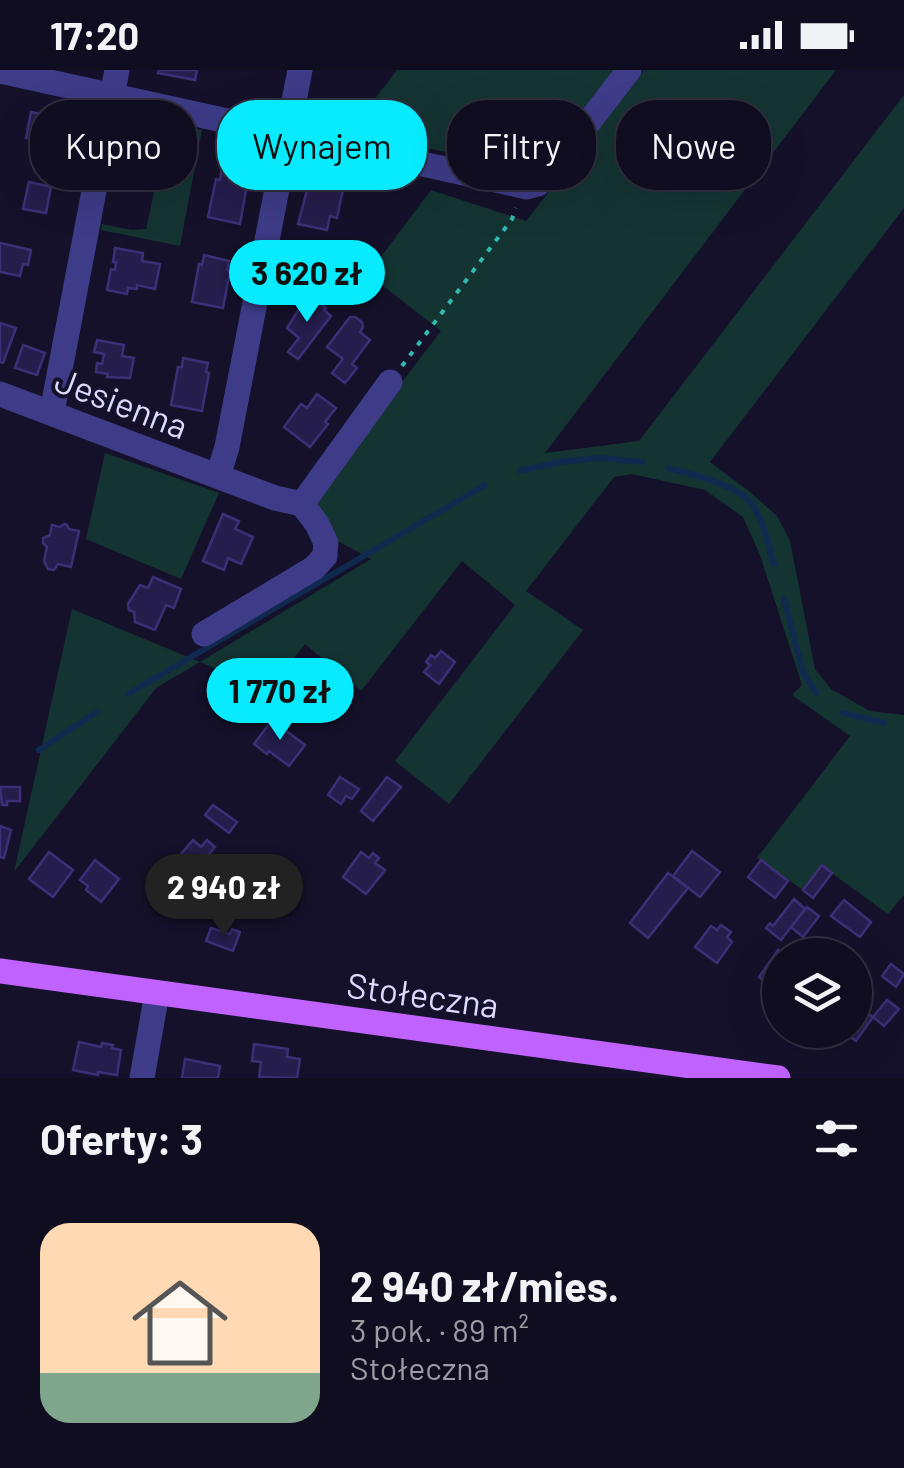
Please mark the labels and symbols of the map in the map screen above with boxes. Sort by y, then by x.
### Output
pin: 3 620 zł [204,240,410,325]
street label: Jesienna [50,358,194,446]
pin: 1 770 zł [177,658,383,743]
pin: 2 940 zł [121,854,327,939]
street label: Stołeczna [344,963,502,1025]

